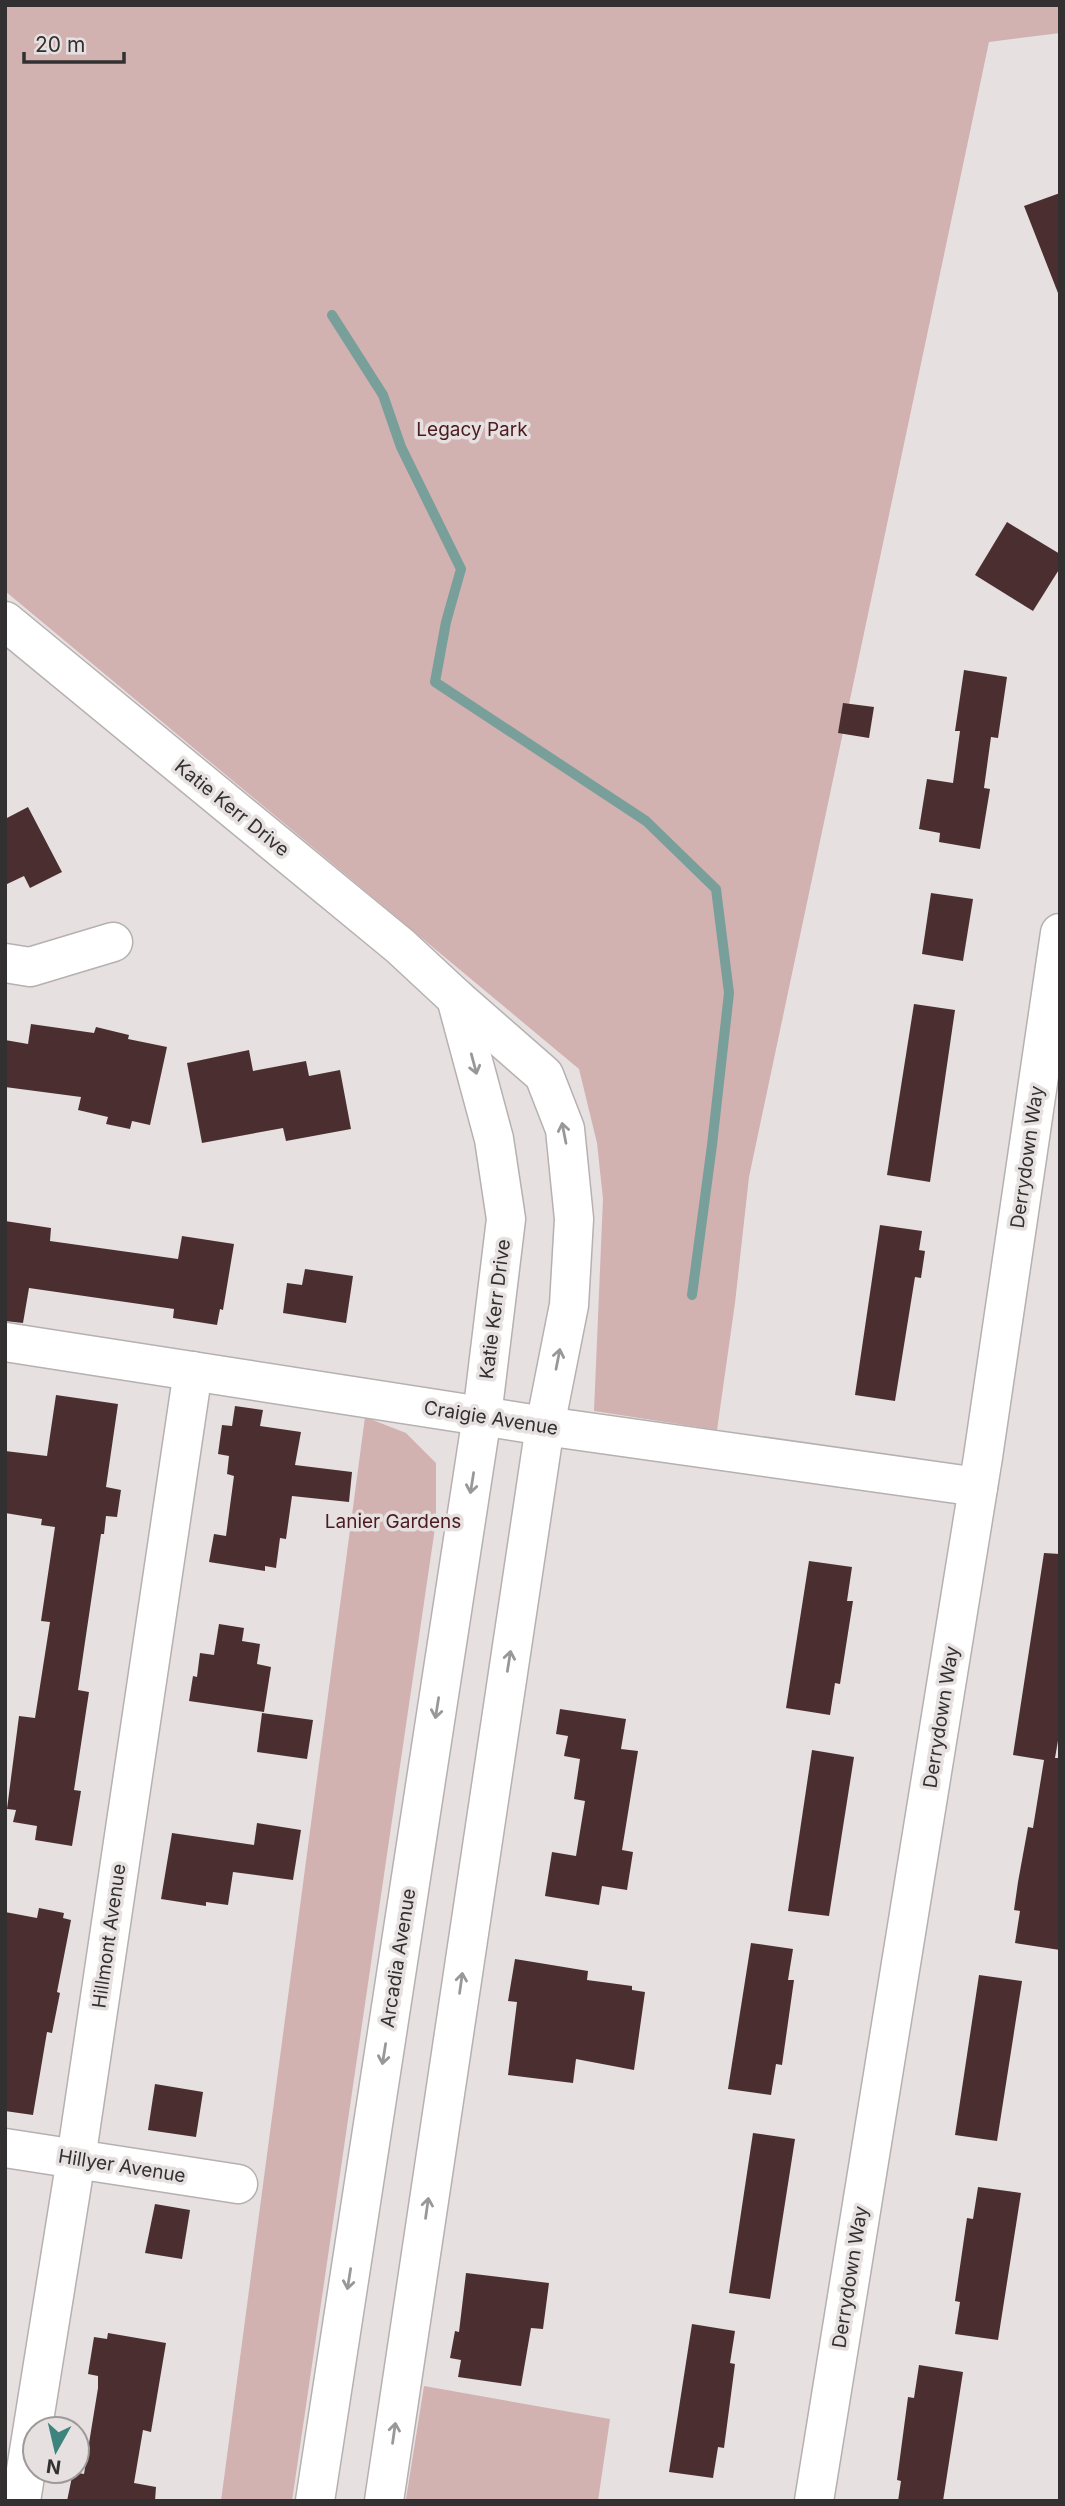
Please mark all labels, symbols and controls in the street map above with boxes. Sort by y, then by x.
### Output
scale bar [24,21,124,65]
text: 20 m [35,32,85,57]
park label: Legacy Park [416,418,528,441]
street label: Katie Kerr Drive [170,755,294,861]
one-way arrow [468,1053,481,1075]
street label: Derrydown Way [1006,1084,1048,1230]
one-way arrow [557,1122,571,1145]
street label: Katie Kerr Drive [475,1238,515,1380]
one-way arrow [552,1348,565,1371]
street label: Craigie Avenue [422,1396,560,1440]
one-way arrow [465,1472,478,1494]
park label: Lanier Gardens [325,1510,461,1533]
street label: Derrydown Way [918,1644,964,1790]
one-way arrow [503,1650,516,1673]
one-way arrow [430,1696,443,1719]
street label: Hillmont Avenue [87,1862,131,2010]
street label: Arcadia Avenue [376,1887,420,2029]
one-way arrow [455,1972,468,1995]
one-way arrow [377,2042,390,2065]
street label: Hillyer Avenue [57,2145,187,2187]
one-way arrow [421,2197,434,2220]
street label: Derrydown Way [827,2204,873,2350]
one-way arrow [342,2267,355,2290]
north arrow [21,2415,91,2485]
one-way arrow [388,2422,401,2445]
text: N [45,2454,62,2479]

